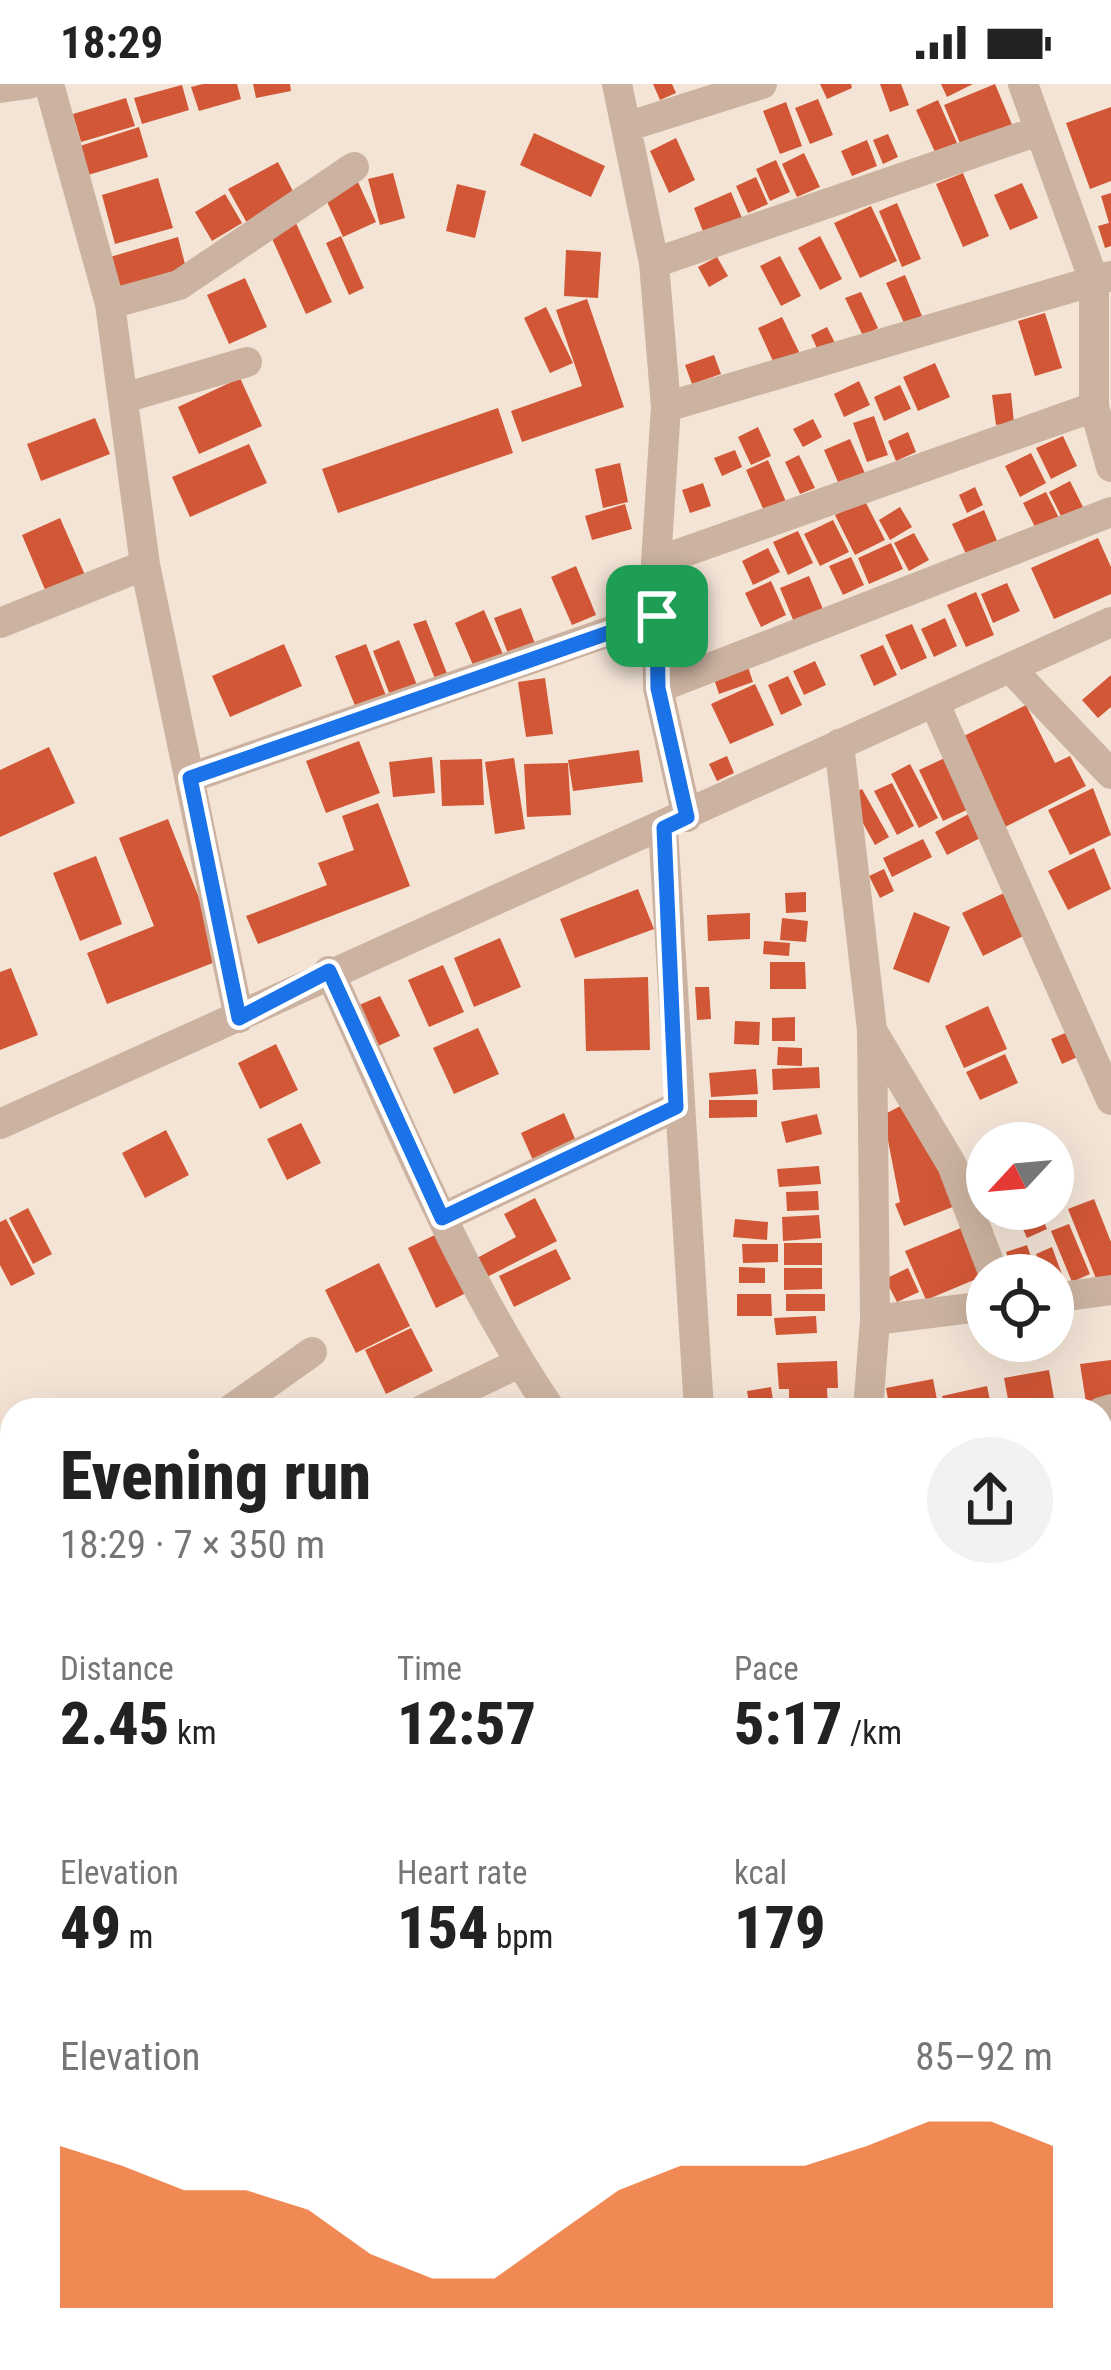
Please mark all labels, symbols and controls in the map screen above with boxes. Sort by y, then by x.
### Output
text: 18:29 [60,16,163,69]
pin [606,565,708,667]
icon: arrive [624,583,690,649]
north arrow [966,1122,1074,1230]
map controls [966,1122,1074,1362]
button: locate [966,1254,1074,1362]
button: share [927,1437,1053,1563]
text: Evening run [60,1438,371,1515]
text: 18:29 · 7 × 350 m [60,1522,325,1568]
text: Distance [60,1649,174,1688]
text: Time [397,1649,462,1688]
text: Pace [734,1649,799,1688]
text: 2.45 [60,1688,169,1759]
text: 12:57 [397,1688,536,1759]
text: 5:17 [734,1688,842,1759]
text: km [169,1713,217,1752]
text: /km [842,1713,902,1752]
text: Elevation [60,1853,179,1892]
text: Heart rate [397,1853,527,1892]
text: kcal [734,1853,787,1892]
text: 49 [60,1892,121,1963]
text: 154 [397,1892,489,1963]
text: 179 [734,1892,826,1963]
text: m [121,1917,153,1956]
text: bpm [489,1917,553,1956]
text: Elevation [60,2034,200,2080]
text: 85–92 m [915,2034,1053,2080]

